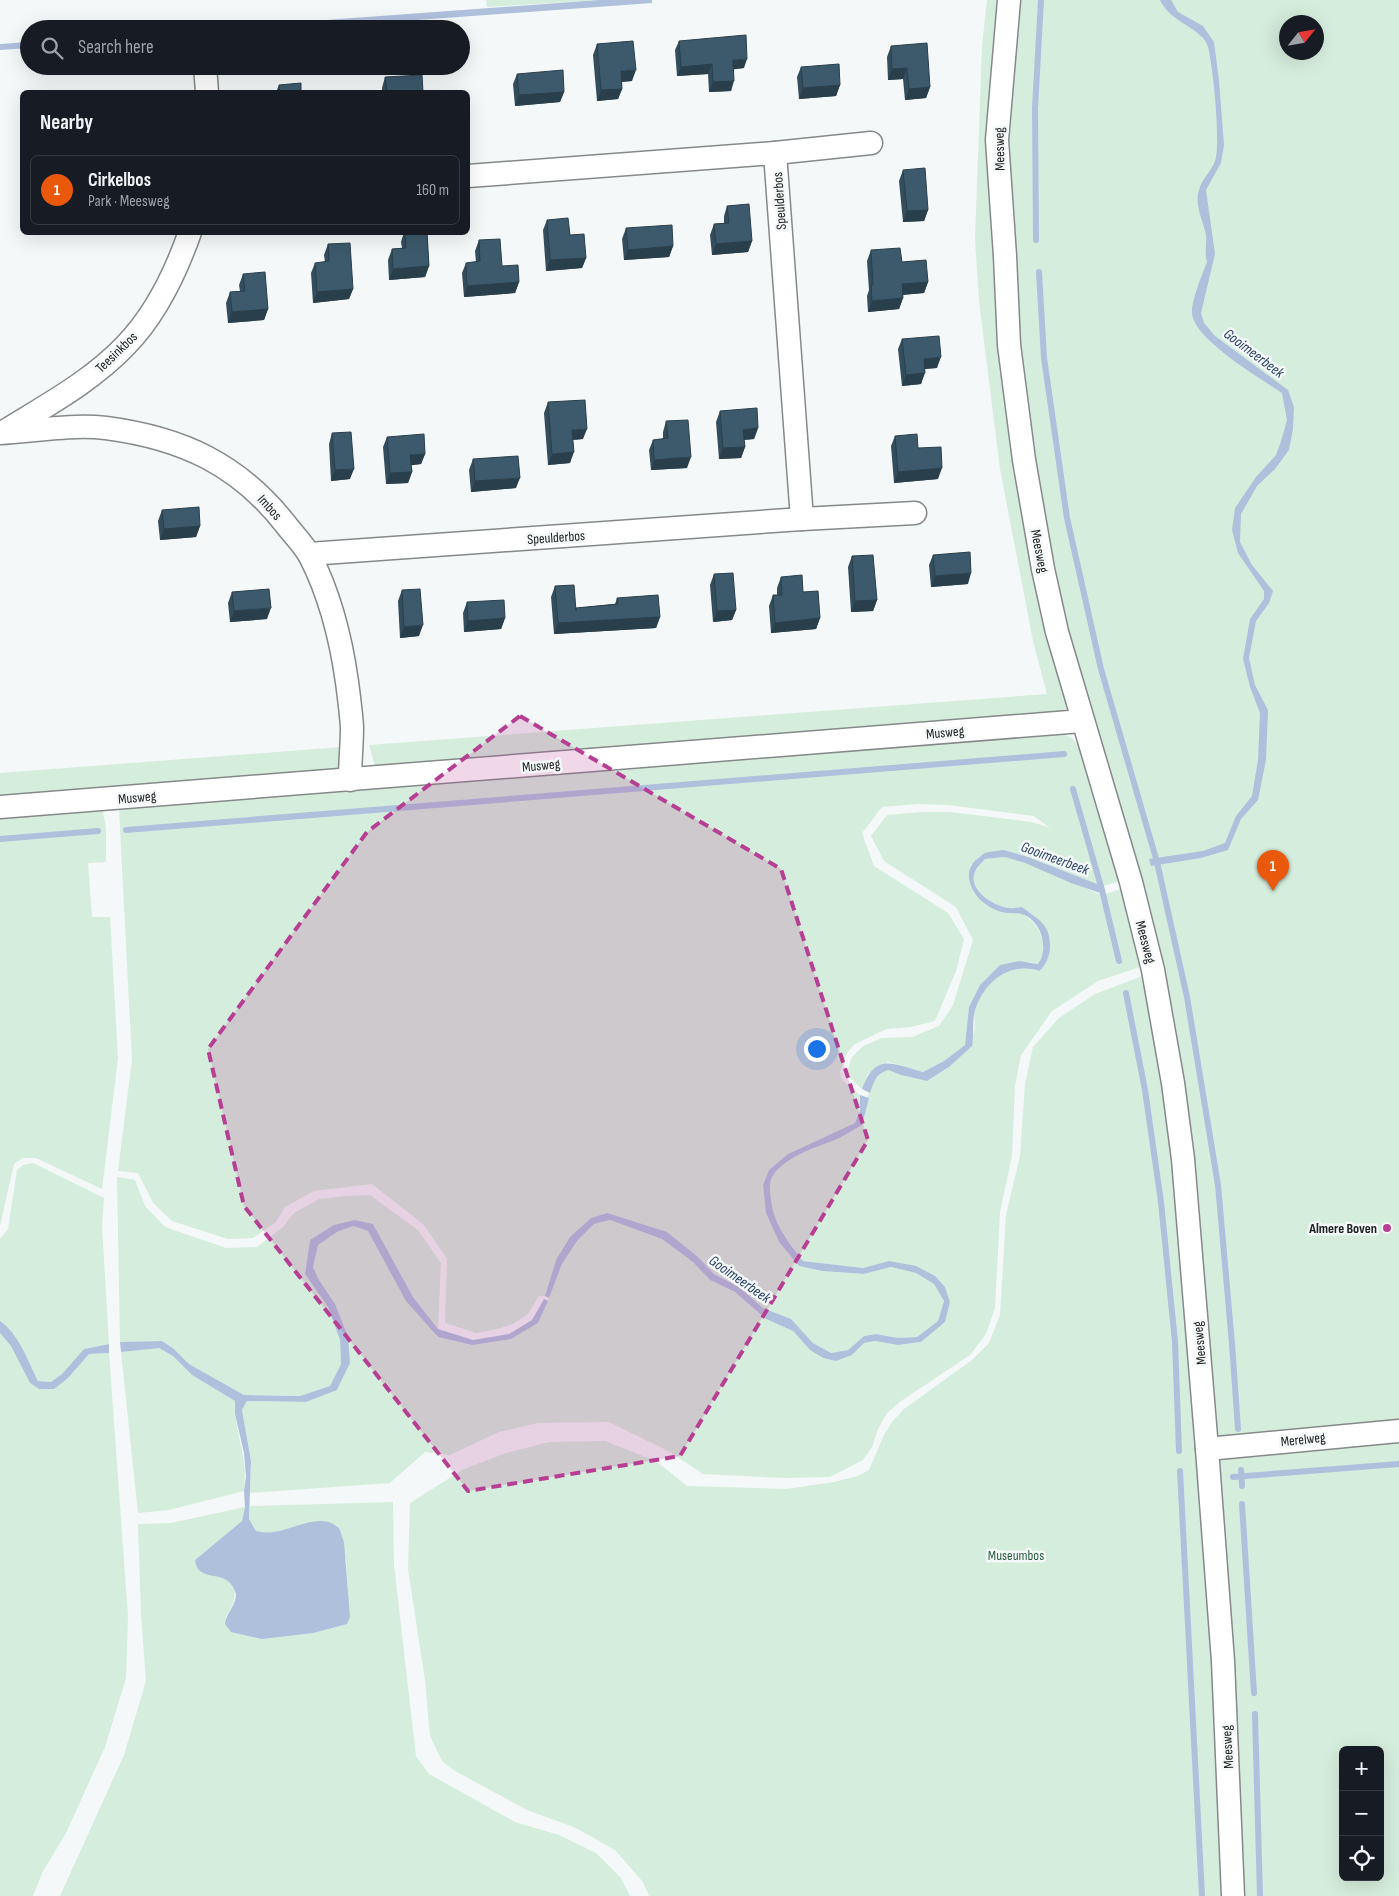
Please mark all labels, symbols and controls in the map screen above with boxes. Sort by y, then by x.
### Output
north arrow [1279,15,1324,60]
search box [20,20,470,75]
icon: search [38,34,66,62]
text: Search here [78,36,154,59]
text: Nearby [40,110,93,135]
street label: Meesweg [991,127,1008,171]
text: Cirkelbos [88,169,151,192]
street label: Speulderbos [769,171,790,230]
text: 1 [54,181,60,200]
text: 160 m [416,181,449,200]
text: Park · Meesweg [88,192,170,211]
water label: Gooimeerbeek [1220,324,1288,383]
street label: Teesinkbos [92,328,141,376]
street label: Imbos [254,491,285,524]
street label: Speulderbos [527,527,586,548]
street label: Meesweg [1027,528,1052,575]
street label: Musweg [925,722,965,743]
street label: Musweg [521,755,561,776]
street label: Musweg [117,787,157,808]
water label: Gooimeerbeek [1018,837,1092,880]
pin: 1 [1257,850,1289,891]
street label: Meesweg [1132,919,1159,966]
your location [804,1036,830,1062]
place label: Almere Boven [1308,1220,1377,1237]
marker: Almere Boven [1381,1222,1393,1234]
water label: Gooimeerbeek [705,1251,775,1308]
street label: Meesweg [1189,1320,1210,1365]
street label: Merelweg [1280,1429,1327,1450]
park label: Museumbos [988,1547,1044,1564]
street label: Meesweg [1218,1724,1237,1769]
map controls [1339,1746,1384,1881]
button: + [1339,1746,1384,1791]
button: − [1339,1791,1384,1836]
button: locate [1339,1836,1384,1881]

